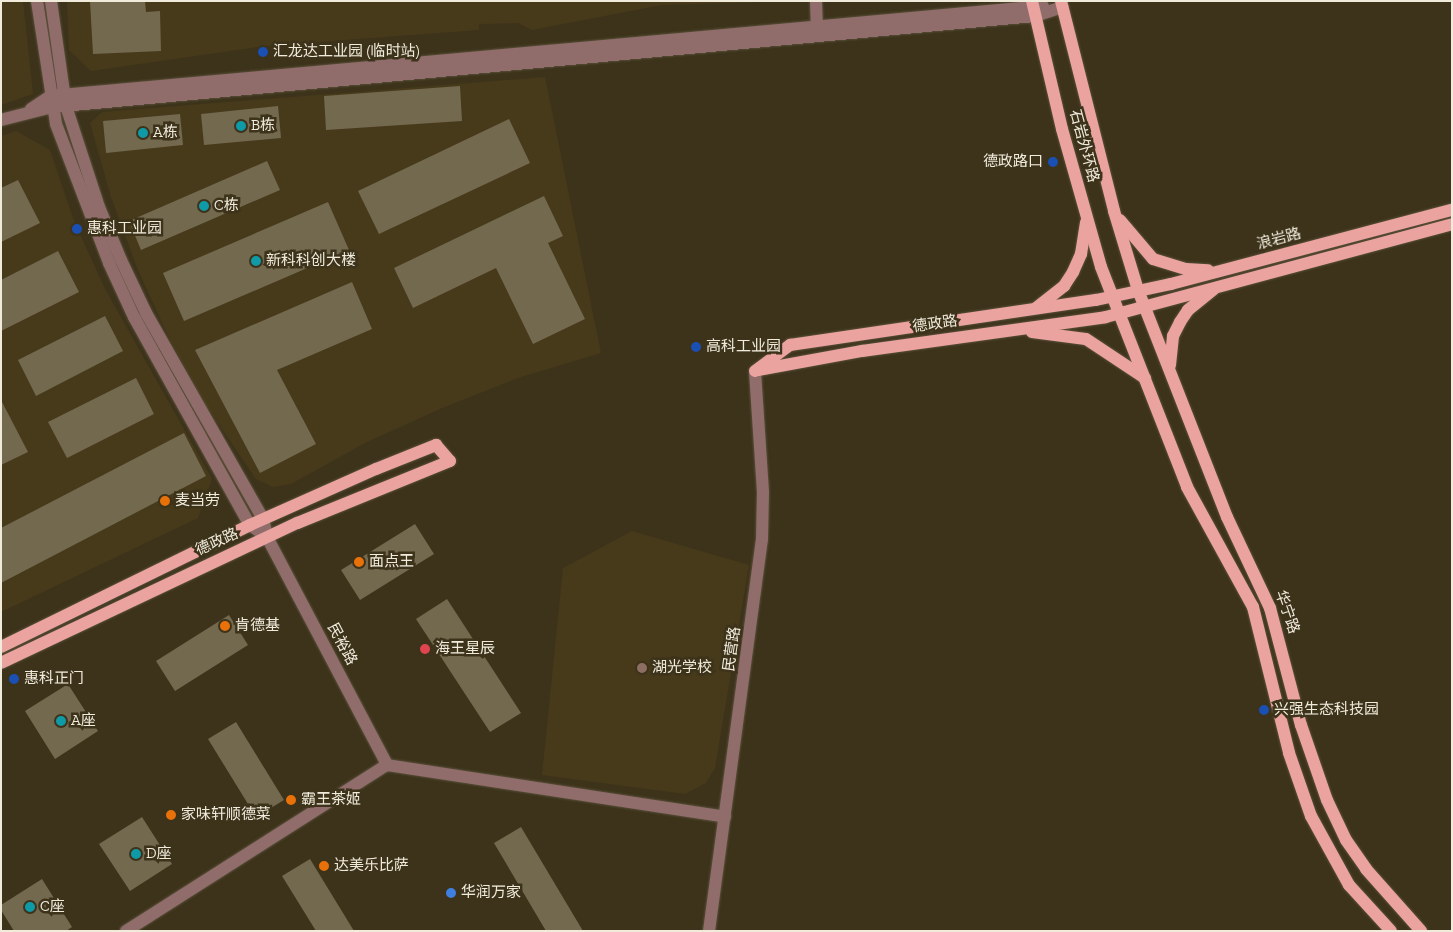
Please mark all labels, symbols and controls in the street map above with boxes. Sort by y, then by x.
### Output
place label: 汇龙达工业园 (临时站) [273,43,420,61]
marker: 汇龙达工业园 (临时站) [257,46,269,58]
street label: 石岩外环路 [1066,107,1102,185]
place label: B栋 [251,117,275,135]
marker: B栋 [235,120,247,132]
place label: A栋 [153,124,178,142]
marker: A栋 [137,127,149,139]
place label: 德政路口 [983,153,1043,171]
marker: 德政路口 [1047,156,1059,168]
place label: C栋 [214,197,239,215]
marker: C栋 [198,200,210,212]
place label: 惠科工业园 [87,220,162,238]
marker: 惠科工业园 [71,223,83,235]
street label: 浪岩路 [1255,224,1303,254]
place label: 新科科创大楼 [266,252,356,270]
marker: 新科科创大楼 [250,255,262,267]
street label: 德政路 [911,312,959,336]
place label: 高科工业园 [706,338,781,356]
marker: 高科工业园 [690,341,702,353]
place label: 麦当劳 [175,492,220,510]
marker: 麦当劳 [159,495,171,507]
street label: 德政路 [193,525,241,559]
place label: 面点王 [369,553,414,571]
marker: 面点王 [353,556,365,568]
street label: 华宁路 [1271,588,1303,636]
place label: 肯德基 [235,617,280,635]
marker: 肯德基 [219,620,231,632]
street label: 民裕路 [323,620,361,668]
street label: 民营路 [720,625,744,673]
place label: 海王星辰 [435,640,495,658]
marker: 海王星辰 [419,643,431,655]
place label: 湖光学校 [652,659,712,677]
marker: 湖光学校 [636,662,648,674]
place label: 惠科正门 [24,670,84,688]
marker: 惠科正门 [8,673,20,685]
place label: 兴强生态科技园 [1274,701,1379,719]
marker: 兴强生态科技园 [1258,704,1270,716]
place label: A座 [71,712,96,730]
marker: A座 [55,715,67,727]
place label: 霸王茶姬 [301,791,361,809]
marker: 霸王茶姬 [285,794,297,806]
place label: 家味轩顺德菜 [181,806,271,824]
marker: 家味轩顺德菜 [165,809,177,821]
place label: D座 [146,845,172,863]
marker: D座 [130,848,142,860]
place label: 达美乐比萨 [334,857,409,875]
marker: 达美乐比萨 [318,860,330,872]
place label: 华润万家 [461,884,521,902]
marker: 华润万家 [445,887,457,899]
place label: C座 [40,898,65,916]
marker: C座 [24,901,36,913]

